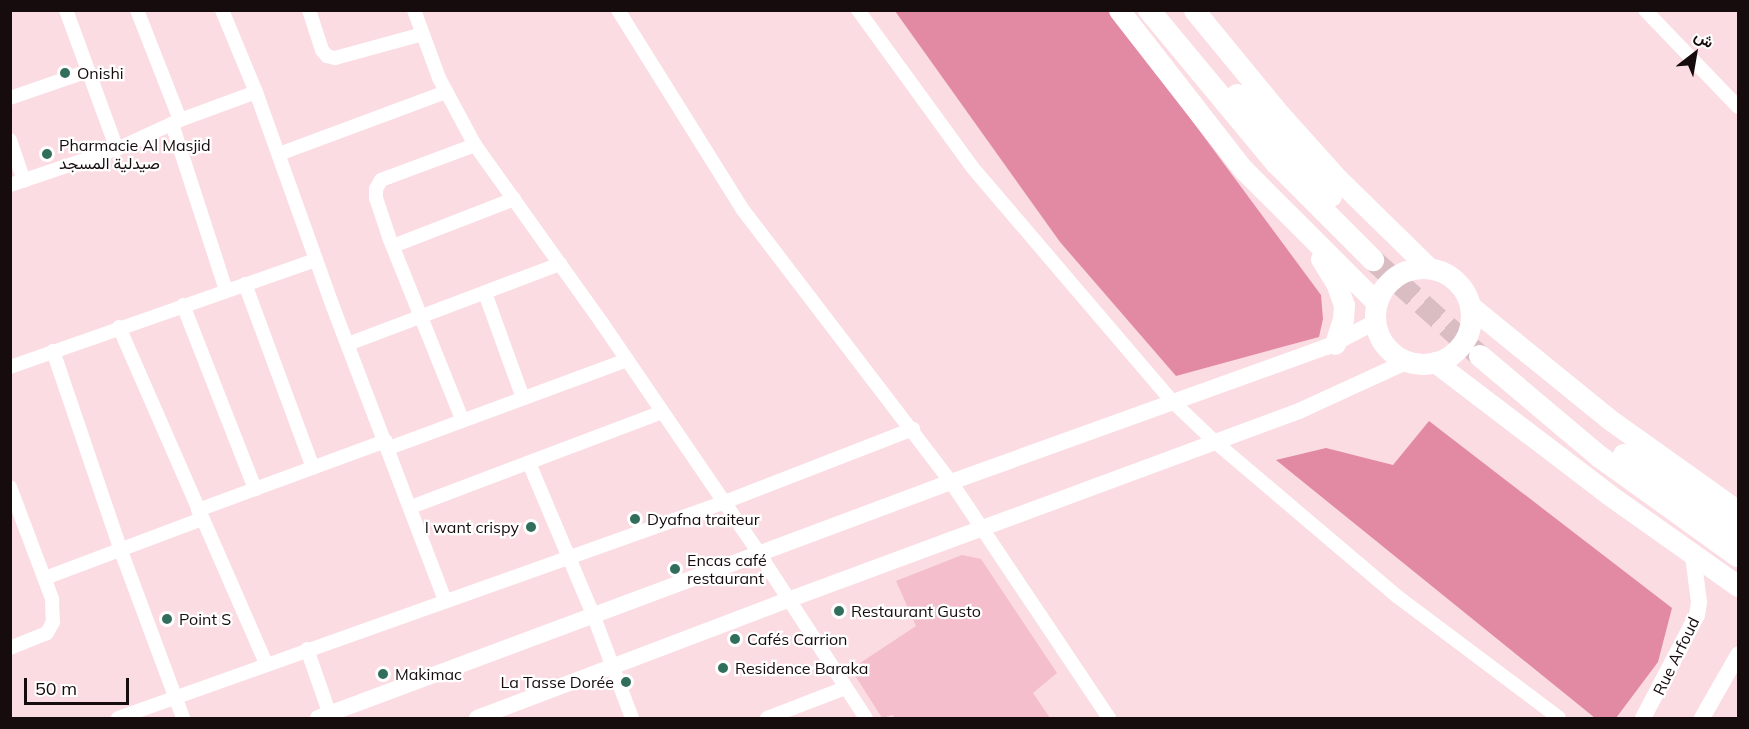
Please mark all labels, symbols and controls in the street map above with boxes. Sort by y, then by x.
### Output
north arrow [1665,24,1725,84]
text: ش [1691,25,1718,52]
place label: Onishi [77,63,124,83]
marker: Onishi [58,66,72,80]
place label: Pharmacie Al Masjid صيدلية المسجد [59,135,211,173]
marker: Pharmacie Al Masjid صيدلية المسجد [40,147,54,161]
place label: Dyafna traiteur [647,509,759,529]
marker: Dyafna traiteur [628,512,642,526]
place label: I want crispy [425,517,519,537]
marker: I want crispy [524,520,538,534]
place label: Encas café restaurant [687,550,767,588]
marker: Encas café restaurant [668,562,682,576]
place label: Restaurant Gusto [851,601,981,621]
marker: Restaurant Gusto [832,604,846,618]
place label: Point S [179,609,231,629]
marker: Point S [160,612,174,626]
street label: Rue Arfoud [1649,614,1703,698]
place label: Cafés Carrion [747,629,847,649]
marker: Cafés Carrion [728,632,742,646]
place label: Residence Baraka [735,658,868,678]
marker: Residence Baraka [716,661,730,675]
place label: Makimac [395,664,462,684]
scale bar [27,666,132,704]
marker: Makimac [376,667,390,681]
place label: La Tasse Dorée [501,672,614,692]
marker: La Tasse Dorée [619,675,633,689]
text: 50 m [35,677,77,700]

